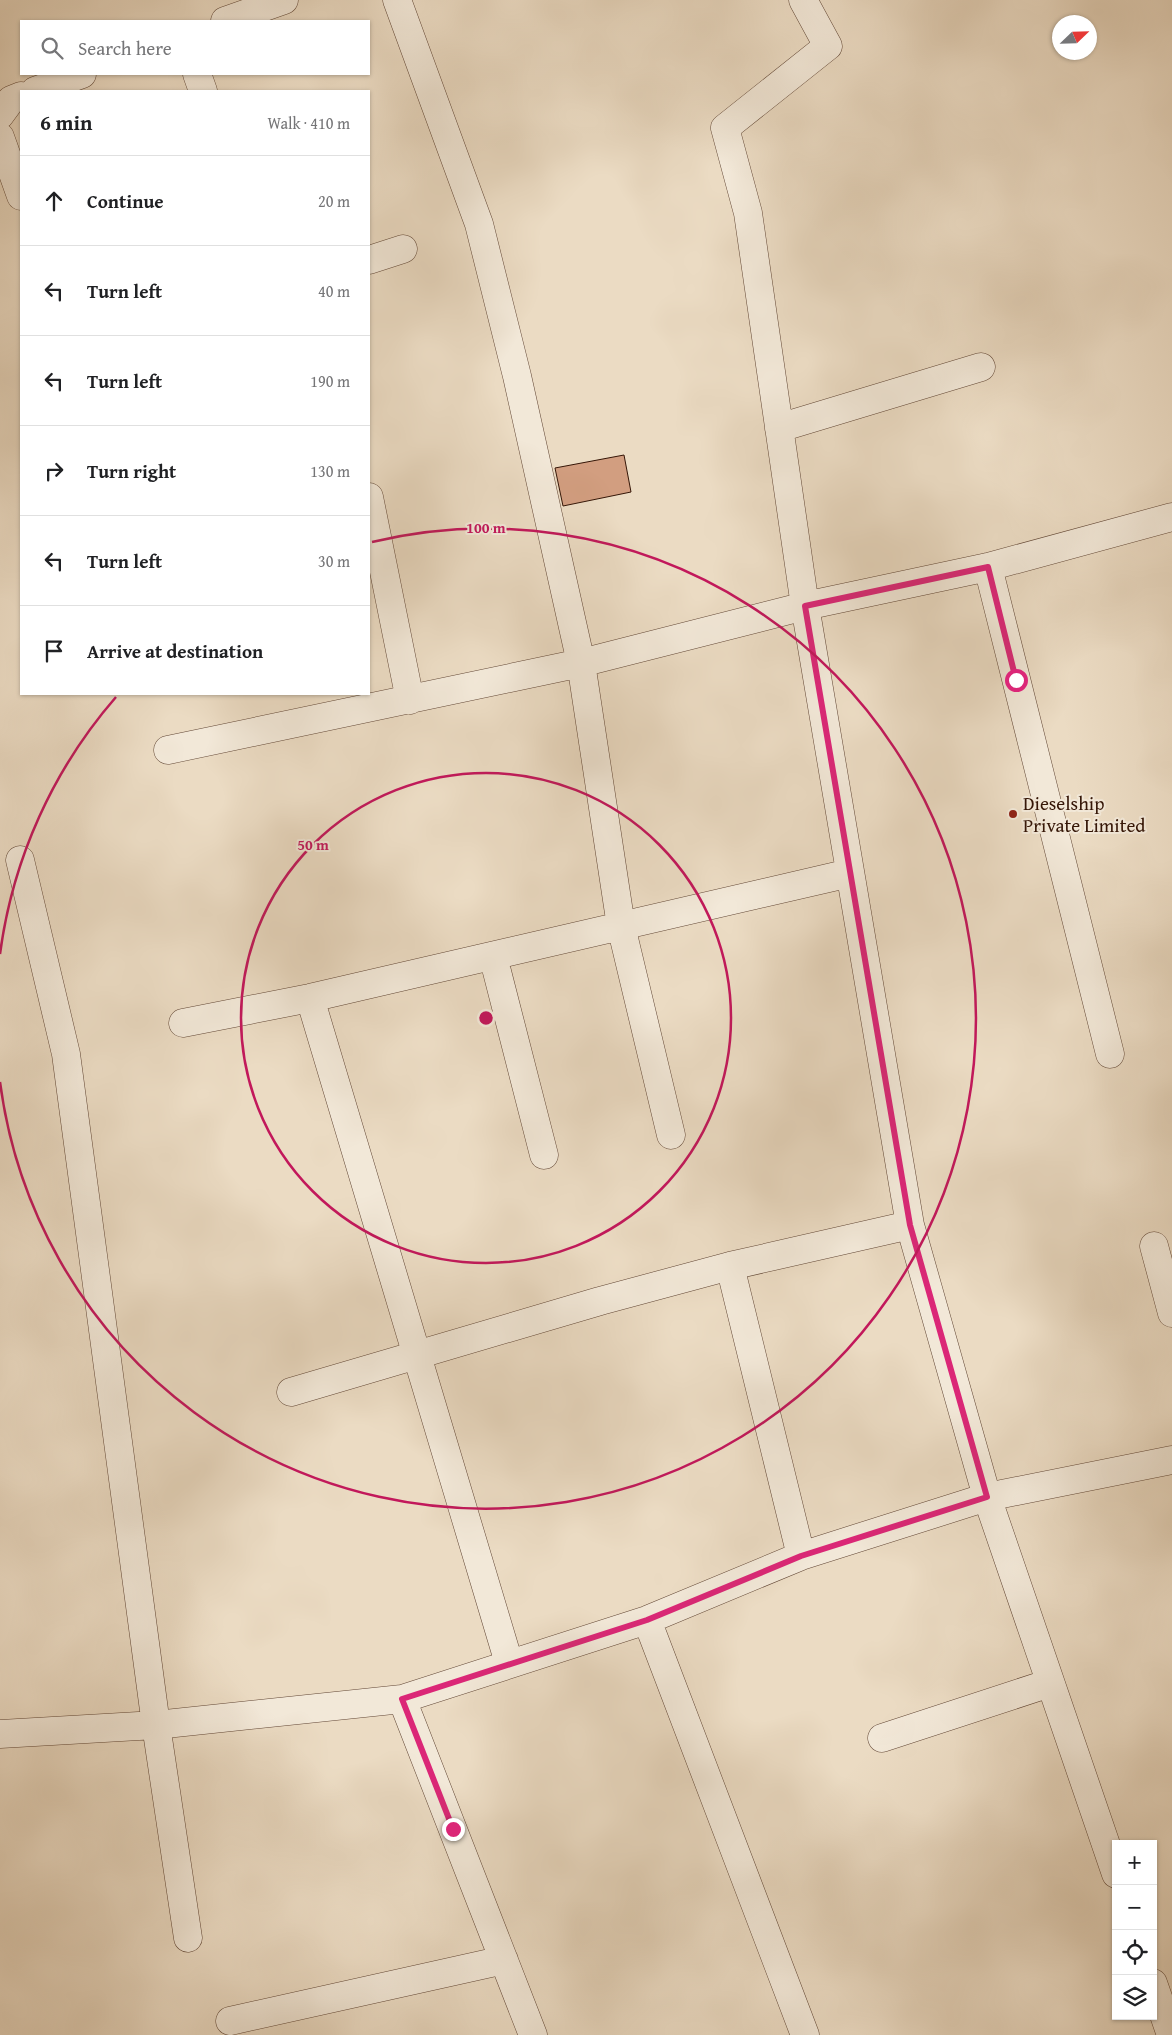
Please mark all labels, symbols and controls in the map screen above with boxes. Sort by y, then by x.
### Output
north arrow [1052,15,1097,60]
search box [20,20,370,75]
icon: search [38,34,66,62]
text: Search here [78,34,172,62]
text: 6 min [40,107,92,138]
text: Walk · 410 m [267,111,350,135]
icon: ahead [40,187,68,215]
text: Continue [87,187,164,215]
text: 20 m [318,189,350,213]
icon: left [40,277,68,305]
text: Turn left [87,277,162,305]
text: 40 m [318,279,350,303]
icon: left [40,367,68,395]
text: Turn left [87,367,162,395]
text: 190 m [310,369,350,393]
icon: right [40,457,68,485]
text: Turn right [87,457,176,485]
text: 130 m [310,459,350,483]
text: 100 m [466,517,506,538]
icon: left [40,547,68,575]
text: Turn left [87,547,162,575]
text: 30 m [318,549,350,573]
icon: arrive [40,637,68,665]
text: Arrive at destination [87,637,263,665]
route start [1005,669,1028,692]
place label: Dieselship Private Limited [1023,789,1146,839]
marker: Dieselship Private Limited [1007,808,1019,820]
text: 50 m [297,834,329,855]
centre of rings [477,1009,495,1027]
route end [442,1818,465,1841]
map controls [1112,1840,1157,2020]
button: + [1112,1840,1157,1885]
button: − [1112,1885,1157,1930]
button: locate [1112,1930,1157,1975]
button: layers [1112,1975,1157,2020]

